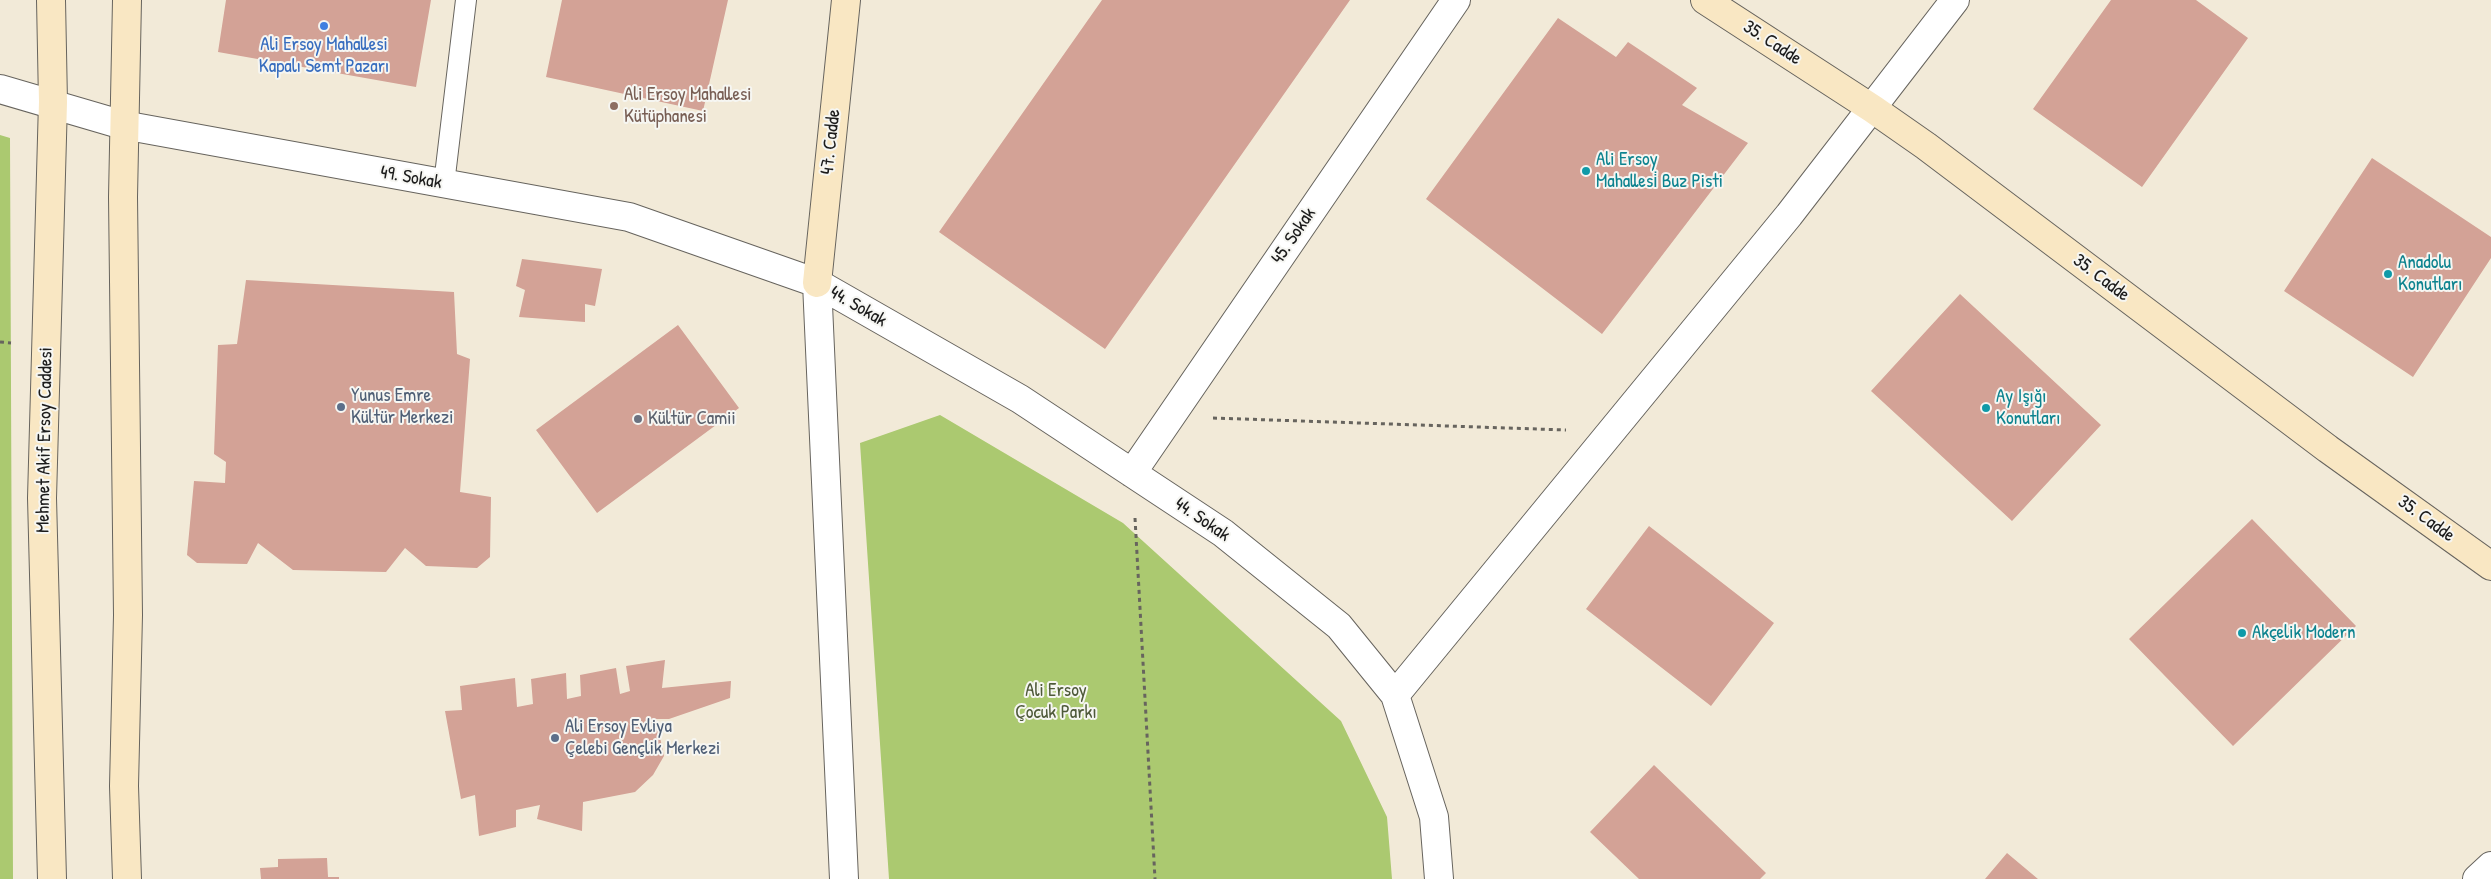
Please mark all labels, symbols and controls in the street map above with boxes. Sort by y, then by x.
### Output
street label: 35. Cadde [1738,16,1806,70]
marker: Ali Ersoy Mahallesi Kapalı Semt Pazarı [318,20,330,32]
place label: Ali Ersoy Mahallesi Kapalı Semt Pazarı [259,34,389,78]
place label: Ali Ersoy Mahallesi Kütüphanesi [624,84,752,128]
marker: Ali Ersoy Mahallesi Kütüphanesi [608,100,620,112]
street label: 47. Cadde [816,108,846,176]
place label: Ali Ersoy Mahallesi̇ Buz Pisti [1596,149,1723,193]
street label: 49. Sokak [378,161,444,195]
marker: Ali Ersoy Mahallesi̇ Buz Pisti [1580,165,1592,177]
street label: 45. Sokak [1267,203,1321,269]
street label: 35. Cadde [2068,249,2134,307]
place label: Anadolu Konutları [2398,252,2462,296]
marker: Anadolu Konutları [2382,268,2394,280]
street label: 44. Sokak [825,282,891,332]
street label: Mehmet Akif Ersoy Caddesi [32,347,58,533]
place label: Yunus Emre Kültür Merkezi [351,385,453,429]
place label: Ay Işığı Konutları [1996,386,2060,430]
marker: Yunus Emre Kültür Merkezi [335,401,347,413]
marker: Ay Işığı Konutları [1980,402,1992,414]
place label: Kültür Camii [648,408,736,430]
marker: Kültür Camii [632,413,644,425]
street label: 35. Cadde [2393,491,2459,547]
street label: 44. Sokak [1170,493,1234,547]
place label: Akçelik Modern [2252,622,2355,644]
marker: Akçelik Modern [2236,627,2248,639]
park label: Ali Ersoy Çocuk Parkı [1015,680,1097,724]
place label: Ali Ersoy Evliya Çelebi Gençlik Merkezi [565,716,720,760]
marker: Ali Ersoy Evliya Çelebi Gençlik Merkezi [549,732,561,744]

